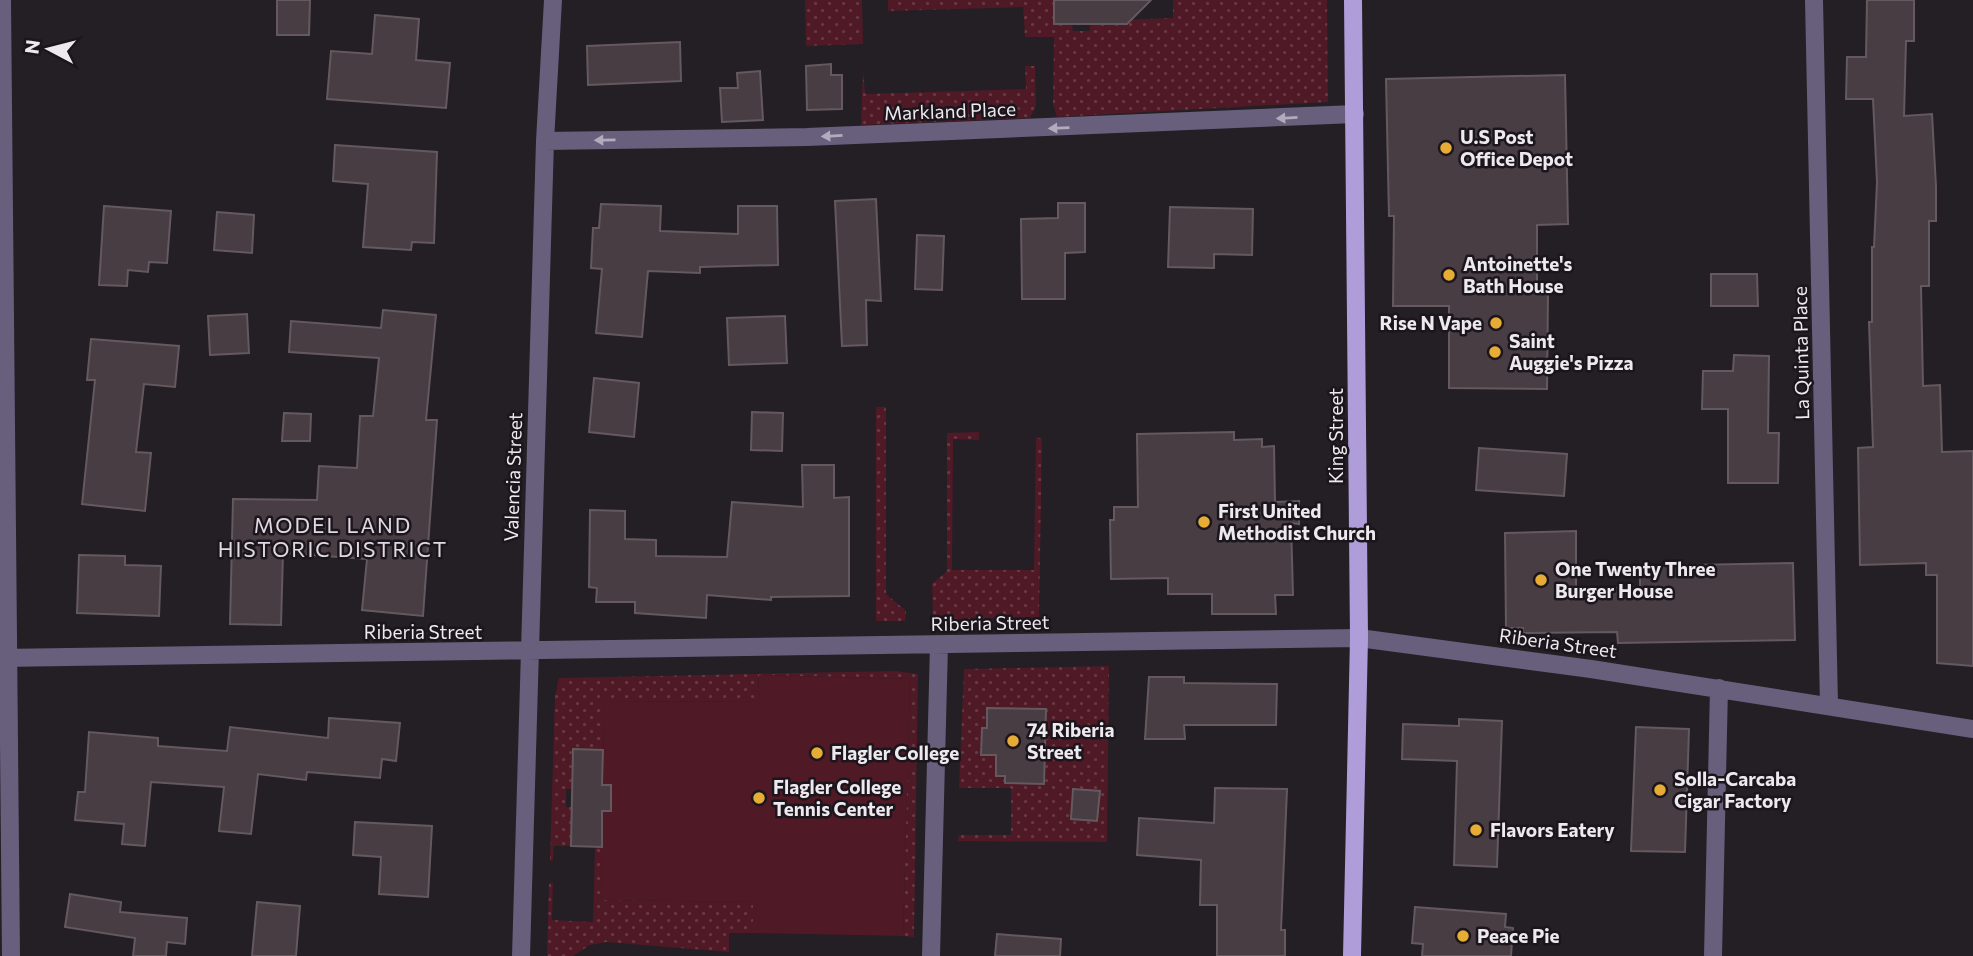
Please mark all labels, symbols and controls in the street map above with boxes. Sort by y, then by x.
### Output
north arrow [14,14,84,84]
text: N [19,38,44,55]
street label: Markland Place [884,97,1016,124]
one-way arrow [1275,112,1297,123]
one-way arrow [1048,123,1070,134]
place label: U.S Post Office Depot [1460,125,1573,170]
one-way arrow [821,131,843,142]
one-way arrow [593,134,615,146]
marker: U.S Post Office Depot [1438,140,1454,156]
place label: Antoinette's Bath House [1463,252,1572,297]
marker: Antoinette's Bath House [1441,267,1457,283]
street label: La Quinta Place [1788,286,1813,420]
place label: Rise N Vape [1380,311,1482,334]
marker: Rise N Vape [1488,315,1504,331]
place label: Saint Auggie's Pizza [1509,329,1633,374]
marker: Saint Auggie's Pizza [1487,344,1503,360]
street label: King Street [1324,388,1347,484]
street label: Valencia Street [499,412,526,542]
place label: First United Methodist Church [1218,499,1376,544]
district label: MODEL LAND HISTORIC DISTRICT [218,512,448,561]
marker: First United Methodist Church [1196,514,1212,530]
place label: One Twenty Three Burger House [1555,557,1716,602]
marker: One Twenty Three Burger House [1533,572,1549,588]
street label: Riberia Street [930,610,1050,635]
street label: Riberia Street [364,620,483,643]
street label: Riberia Street [1498,623,1619,662]
place label: 74 Riberia Street [1027,718,1114,763]
marker: 74 Riberia Street [1005,733,1021,749]
place label: Flagler College [831,741,959,764]
marker: Flagler College [809,745,825,761]
place label: Solla-Carcaba Cigar Factory [1674,767,1796,812]
place label: Flagler College Tennis Center [773,775,901,820]
marker: Solla-Carcaba Cigar Factory [1652,782,1668,798]
marker: Flagler College Tennis Center [751,790,767,806]
place label: Flavors Eatery [1490,818,1615,841]
marker: Flavors Eatery [1468,822,1484,838]
place label: Peace Pie [1477,924,1560,947]
marker: Peace Pie [1455,928,1471,944]

